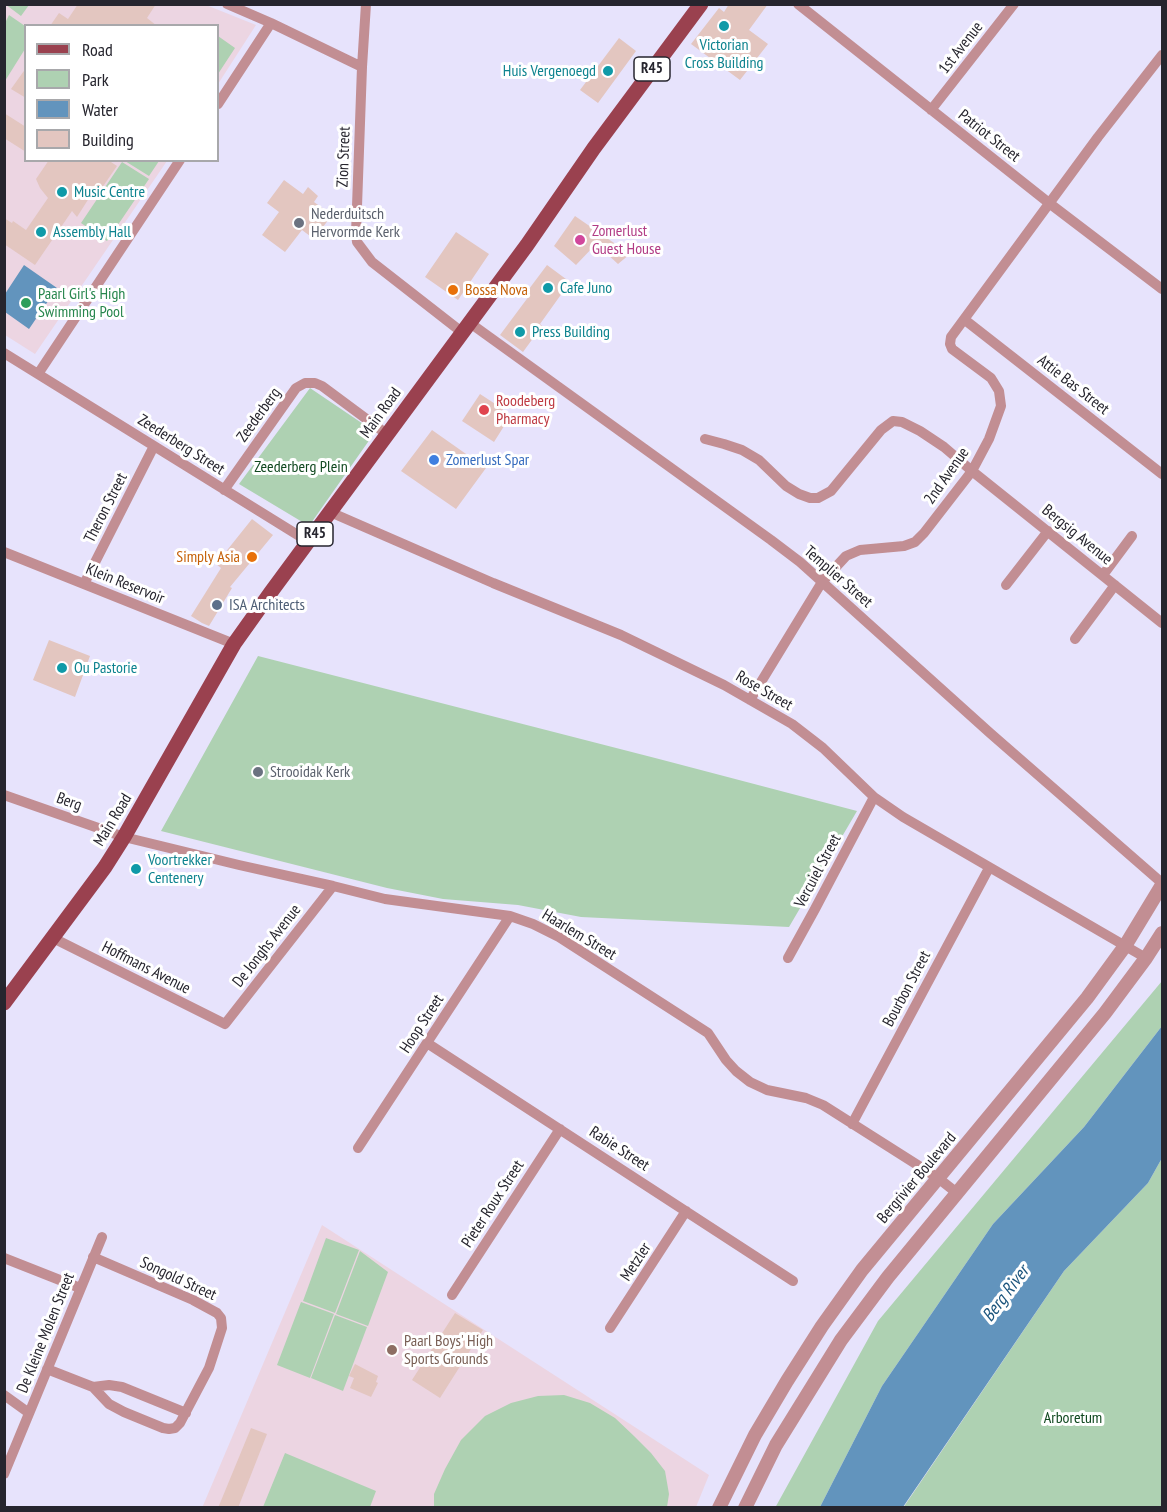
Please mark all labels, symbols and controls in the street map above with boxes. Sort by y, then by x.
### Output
street label: 1st Avenue [935,18,987,78]
marker: Victorian Cross Building [717,19,731,33]
legend [24,24,219,162]
place label: Victorian Cross Building [685,35,763,73]
text: Road [82,38,113,61]
road number: R45 [634,57,670,81]
place label: Huis Vergenoegd [503,61,596,81]
marker: Huis Vergenoegd [601,64,615,78]
text: Park [82,68,109,91]
text: Water [82,98,118,121]
street label: Patriot Street [954,106,1024,166]
street label: Zion Street [333,126,355,188]
text: Building [82,128,134,151]
place label: Music Centre [74,182,145,202]
marker: Music Centre [55,185,69,199]
place label: Nederduitsch Hervormde Kerk [311,204,400,242]
marker: Nederduitsch Hervormde Kerk [292,216,306,230]
place label: Zomerlust Guest House [592,221,661,259]
place label: Assembly Hall [53,222,131,242]
marker: Assembly Hall [34,225,48,239]
marker: Zomerlust Guest House [573,233,587,247]
place label: Cafe Juno [560,278,612,298]
place label: Bossa Nova [465,280,528,300]
marker: Cafe Juno [541,281,555,295]
marker: Bossa Nova [446,283,460,297]
place label: Paarl Girl's High Swimming Pool [38,284,125,322]
marker: Paarl Girl's High Swimming Pool [19,296,33,310]
place label: Press Building [532,322,610,342]
marker: Press Building [513,325,527,339]
street label: Attie Bas Street [1033,351,1113,419]
street label: Zeederberg [233,384,285,446]
street label: Main Road [356,384,406,442]
place label: Roodeberg Pharmacy [496,391,555,429]
marker: Roodeberg Pharmacy [477,403,491,417]
street label: Zeederberg Street [134,411,228,479]
street label: 2nd Avenue [920,444,974,508]
place label: Zomerlust Spar [446,450,529,470]
marker: Zomerlust Spar [427,453,441,467]
park label: Zeederberg Plein [254,457,348,477]
street label: Theron Street [80,470,132,546]
street label: Bergsig Avenue [1038,501,1116,569]
road number: R45 [297,522,333,546]
street label: Templier Street [800,542,876,612]
place label: Simply Asia [176,547,240,567]
marker: Simply Asia [245,550,259,564]
street label: Klein Reservoir [83,560,167,608]
place label: ISA Architects [229,595,305,615]
marker: ISA Architects [210,598,224,612]
place label: Ou Pastorie [74,658,137,678]
marker: Ou Pastorie [55,661,69,675]
street label: Rose Street [732,667,796,715]
place label: Strooidak Kerk [270,762,350,782]
marker: Strooidak Kerk [251,765,265,779]
street label: Berg [54,789,84,815]
street label: Main Road [90,790,136,850]
street label: Vercuiel Street [791,831,845,911]
place label: Voortrekker Centenery [148,850,212,888]
marker: Voortrekker Centenery [129,862,143,876]
street label: De Jonghs Avenue [229,901,305,991]
street label: Haarlem Street [538,905,620,965]
street label: Hoffmans Avenue [99,938,193,998]
street label: Bourbon Street [879,948,935,1030]
street label: Hoop Street [396,991,448,1057]
street label: Rabie Street [585,1123,653,1175]
street label: Bergrivier Boulevard [873,1129,961,1227]
street label: Pieter Roux Street [458,1157,528,1251]
street label: Metzler [617,1239,655,1285]
street label: Songold Street [137,1253,219,1305]
water label: Berg River [978,1262,1034,1326]
street label: De Kleine Molen Street [13,1270,79,1396]
place label: Paarl Boys' High Sports Grounds [404,1331,493,1369]
marker: Paarl Boys' High Sports Grounds [385,1343,399,1357]
park label: Arboretum [1044,1408,1102,1428]

